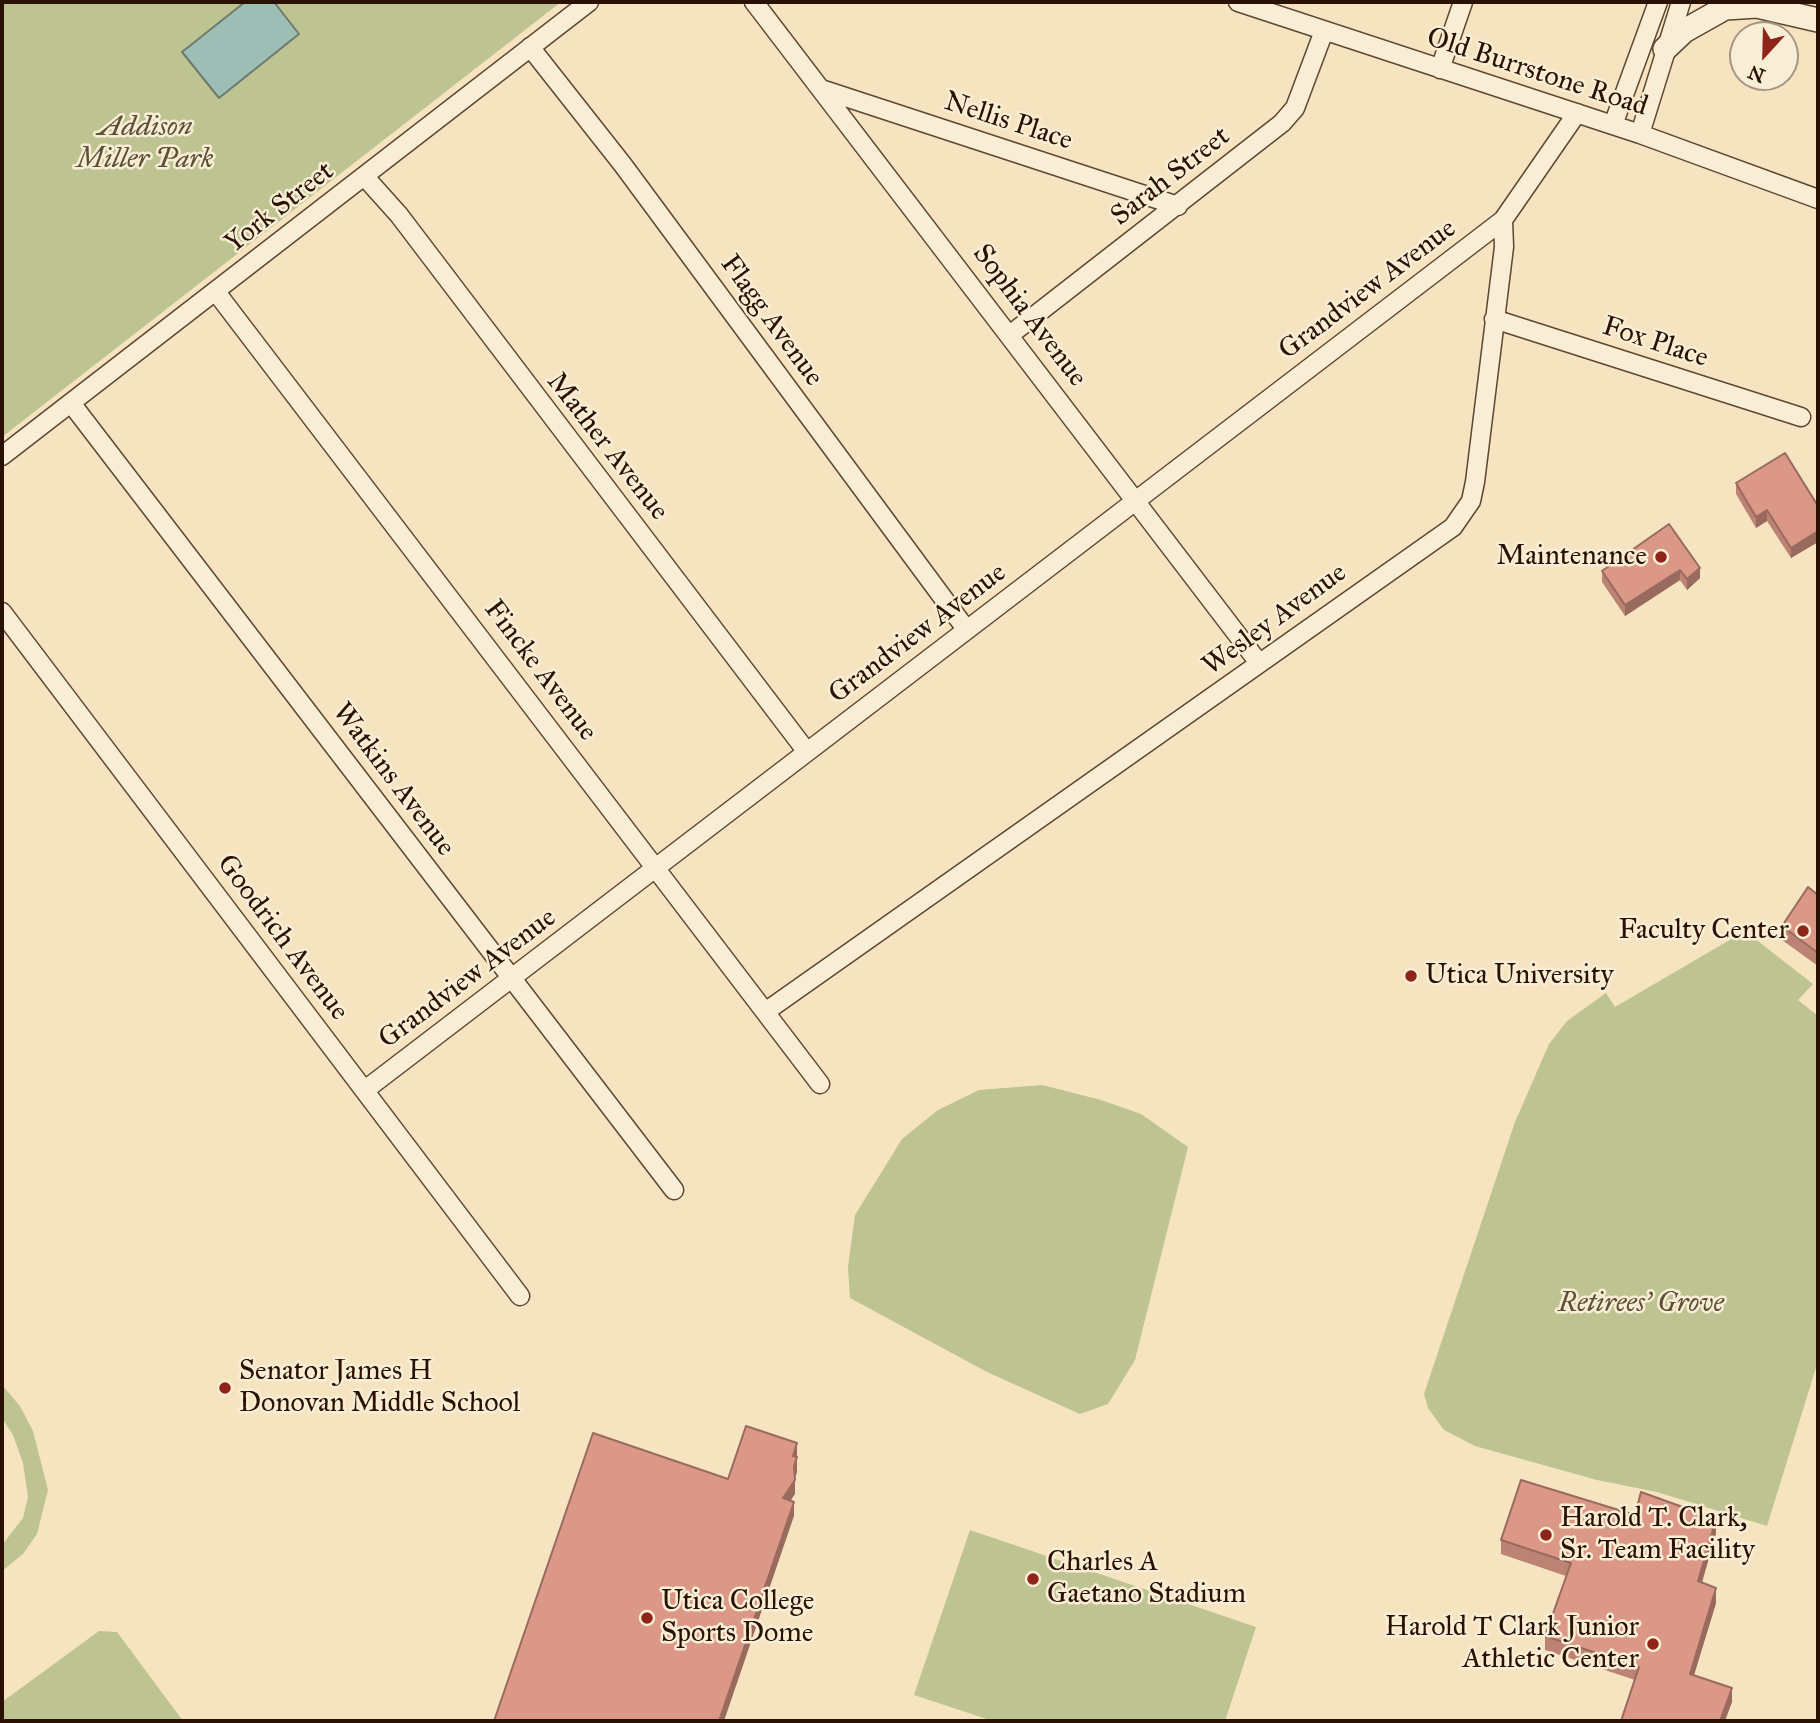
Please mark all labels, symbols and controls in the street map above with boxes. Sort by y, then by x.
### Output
street label: Old Burrstone Road [1422,21,1652,125]
north arrow [1729,21,1799,91]
text: N [1745,60,1768,88]
street label: Nellis Place [940,85,1076,159]
park label: Addison Miller Park [77,111,213,177]
street label: Sarah Street [1105,120,1237,234]
street label: York Street [219,155,341,261]
street label: Grandview Avenue [1273,212,1463,368]
street label: Sophia Avenue [965,238,1093,394]
street label: Flagg Avenue [712,249,830,393]
street label: Fox Place [1598,310,1712,376]
street label: Mather Avenue [539,366,675,528]
place label: Maintenance [1496,540,1647,574]
marker: Maintenance [1653,549,1669,565]
street label: Grandview Avenue [823,556,1013,712]
street label: Wesley Avenue [1197,557,1353,683]
street label: Fincke Avenue [476,594,604,748]
street label: Watkins Avenue [324,697,462,863]
street label: Goodrich Avenue [209,849,355,1027]
street label: Grandview Avenue [373,901,563,1057]
place label: Faculty Center [1618,914,1789,948]
marker: Faculty Center [1795,923,1811,939]
place label: Utica University [1425,959,1614,993]
marker: Utica University [1403,968,1419,984]
park label: Retirees' Grove [1558,1287,1724,1321]
place label: Senator James H Donovan Middle School [239,1355,520,1421]
marker: Senator James H Donovan Middle School [217,1380,233,1396]
place label: Harold T. Clark, Sr. Team Facility [1560,1502,1755,1568]
marker: Harold T. Clark, Sr. Team Facility [1538,1527,1554,1543]
place label: Charles A Gaetano Stadium [1047,1546,1246,1612]
marker: Charles A Gaetano Stadium [1025,1571,1041,1587]
place label: Utica College Sports Dome [661,1585,814,1651]
marker: Utica College Sports Dome [639,1610,655,1626]
place label: Harold T Clark Junior Athletic Center [1385,1611,1639,1677]
marker: Harold T Clark Junior Athletic Center [1645,1636,1661,1652]

